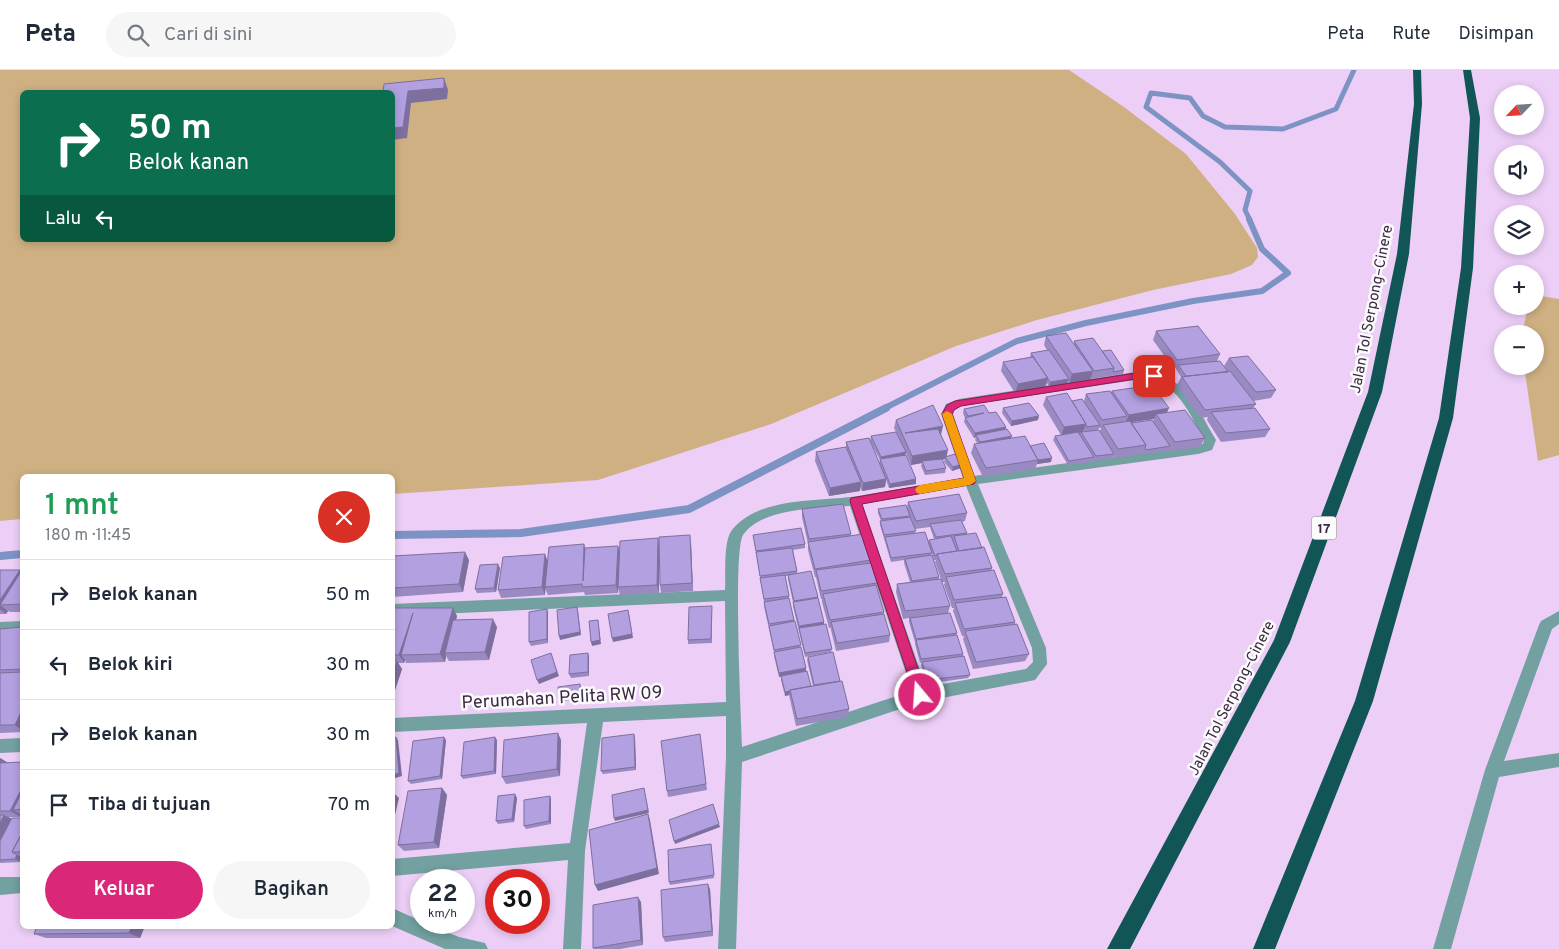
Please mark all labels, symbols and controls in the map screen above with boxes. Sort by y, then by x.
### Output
search box [106,12,456,57]
text: Peta [25,20,76,50]
icon: search [124,21,152,49]
text: Cari di sini [164,23,252,47]
text: Peta [1327,23,1364,46]
text: Rute [1392,23,1430,46]
text: Disimpan [1458,23,1534,46]
north arrow [1494,85,1544,135]
map controls [1494,85,1544,375]
text: 50 m [128,107,212,151]
icon: right [45,110,110,175]
button: sound [1494,145,1544,195]
text: Belok kanan [128,150,249,177]
icon: left [91,205,119,233]
button: layers [1494,205,1544,255]
text: Lalu [45,207,81,231]
street label: Jalan Tol Serpong–Cinere [1347,223,1398,395]
button: + [1494,265,1544,315]
button: − [1494,325,1544,375]
pin [1133,355,1175,397]
icon: arrive [1140,362,1168,390]
text: 1 mnt [45,488,119,525]
button: close [318,491,370,543]
road number: 17 [1312,516,1336,539]
text: 180 m · 11:45 [45,526,131,546]
icon: right [45,581,73,609]
text: Belok kanan [88,583,198,607]
text: 50 m [325,583,370,607]
street label: Jalan Tol Serpong–Cinere [1185,618,1280,779]
icon: left [45,651,73,679]
text: Belok kiri [88,653,173,677]
text: 30 m [326,653,370,677]
position arrow [893,668,945,720]
street label: Perumahan Pelita RW 09 [461,682,663,715]
icon: right [45,721,73,749]
text: Belok kanan [88,723,198,747]
text: 30 m [326,723,370,747]
icon: arrive [45,791,73,819]
text: Tiba di tujuan [88,793,211,817]
text: 70 m [328,793,370,817]
button: Keluar [45,861,203,919]
button: Bagikan [213,861,370,919]
speed limit sign: 30 [485,869,550,934]
text: 22 [427,879,458,911]
text: km/h [428,906,457,922]

